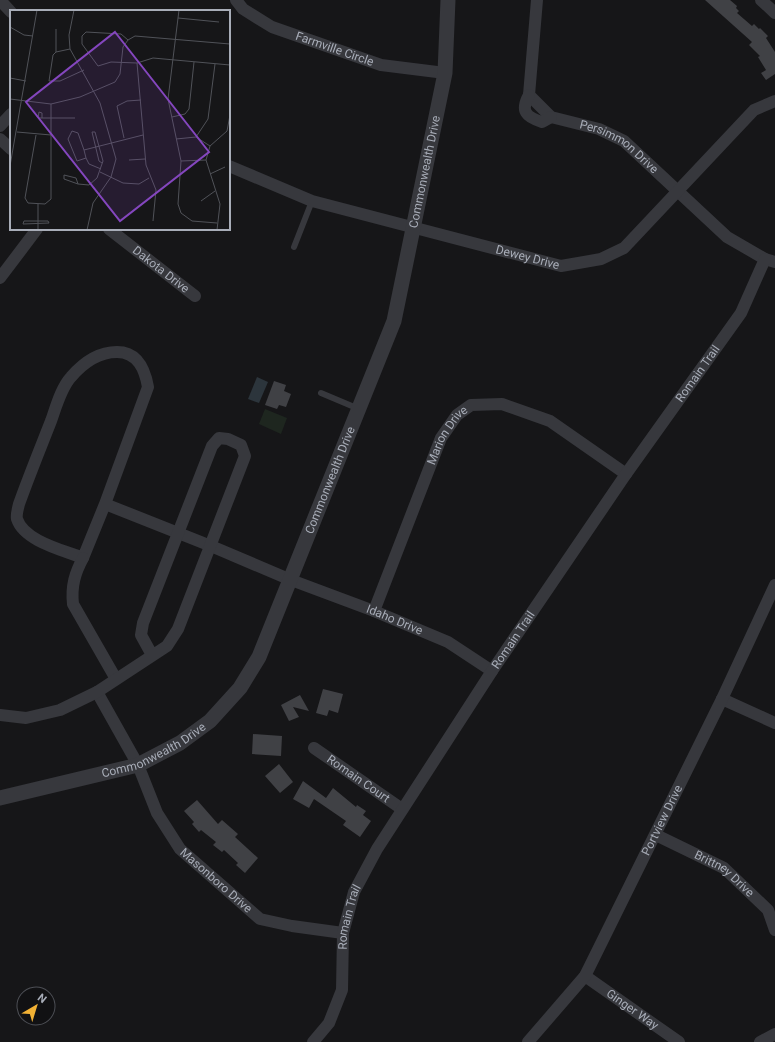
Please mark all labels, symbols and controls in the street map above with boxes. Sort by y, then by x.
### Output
inset map [10,10,230,230]
street label: Farmville Circle [294,29,376,69]
street label: Commonwealth Drive [406,114,443,229]
street label: Persimmon Drive [578,117,661,176]
street label: Dewey Drive [494,242,561,272]
street label: Dakota Drive [130,243,192,296]
street label: Romain Trail [673,343,723,405]
street label: Marion Drive [424,403,470,467]
street label: Commonwealth Drive [302,424,358,536]
street label: Idaho Drive [364,602,425,638]
street label: Romain Trail [489,608,538,671]
street label: Commonwealth Drive [100,720,208,780]
street label: Romain Court [324,752,393,805]
street label: Portview Drive [639,783,685,858]
street label: Masonboro Drive [177,845,255,916]
street label: Brittney Drive [692,848,757,900]
street label: Romain Trail [336,882,364,950]
north arrow [16,986,56,1026]
street label: Ginger Way [604,986,662,1033]
text: N [35,991,49,1006]

